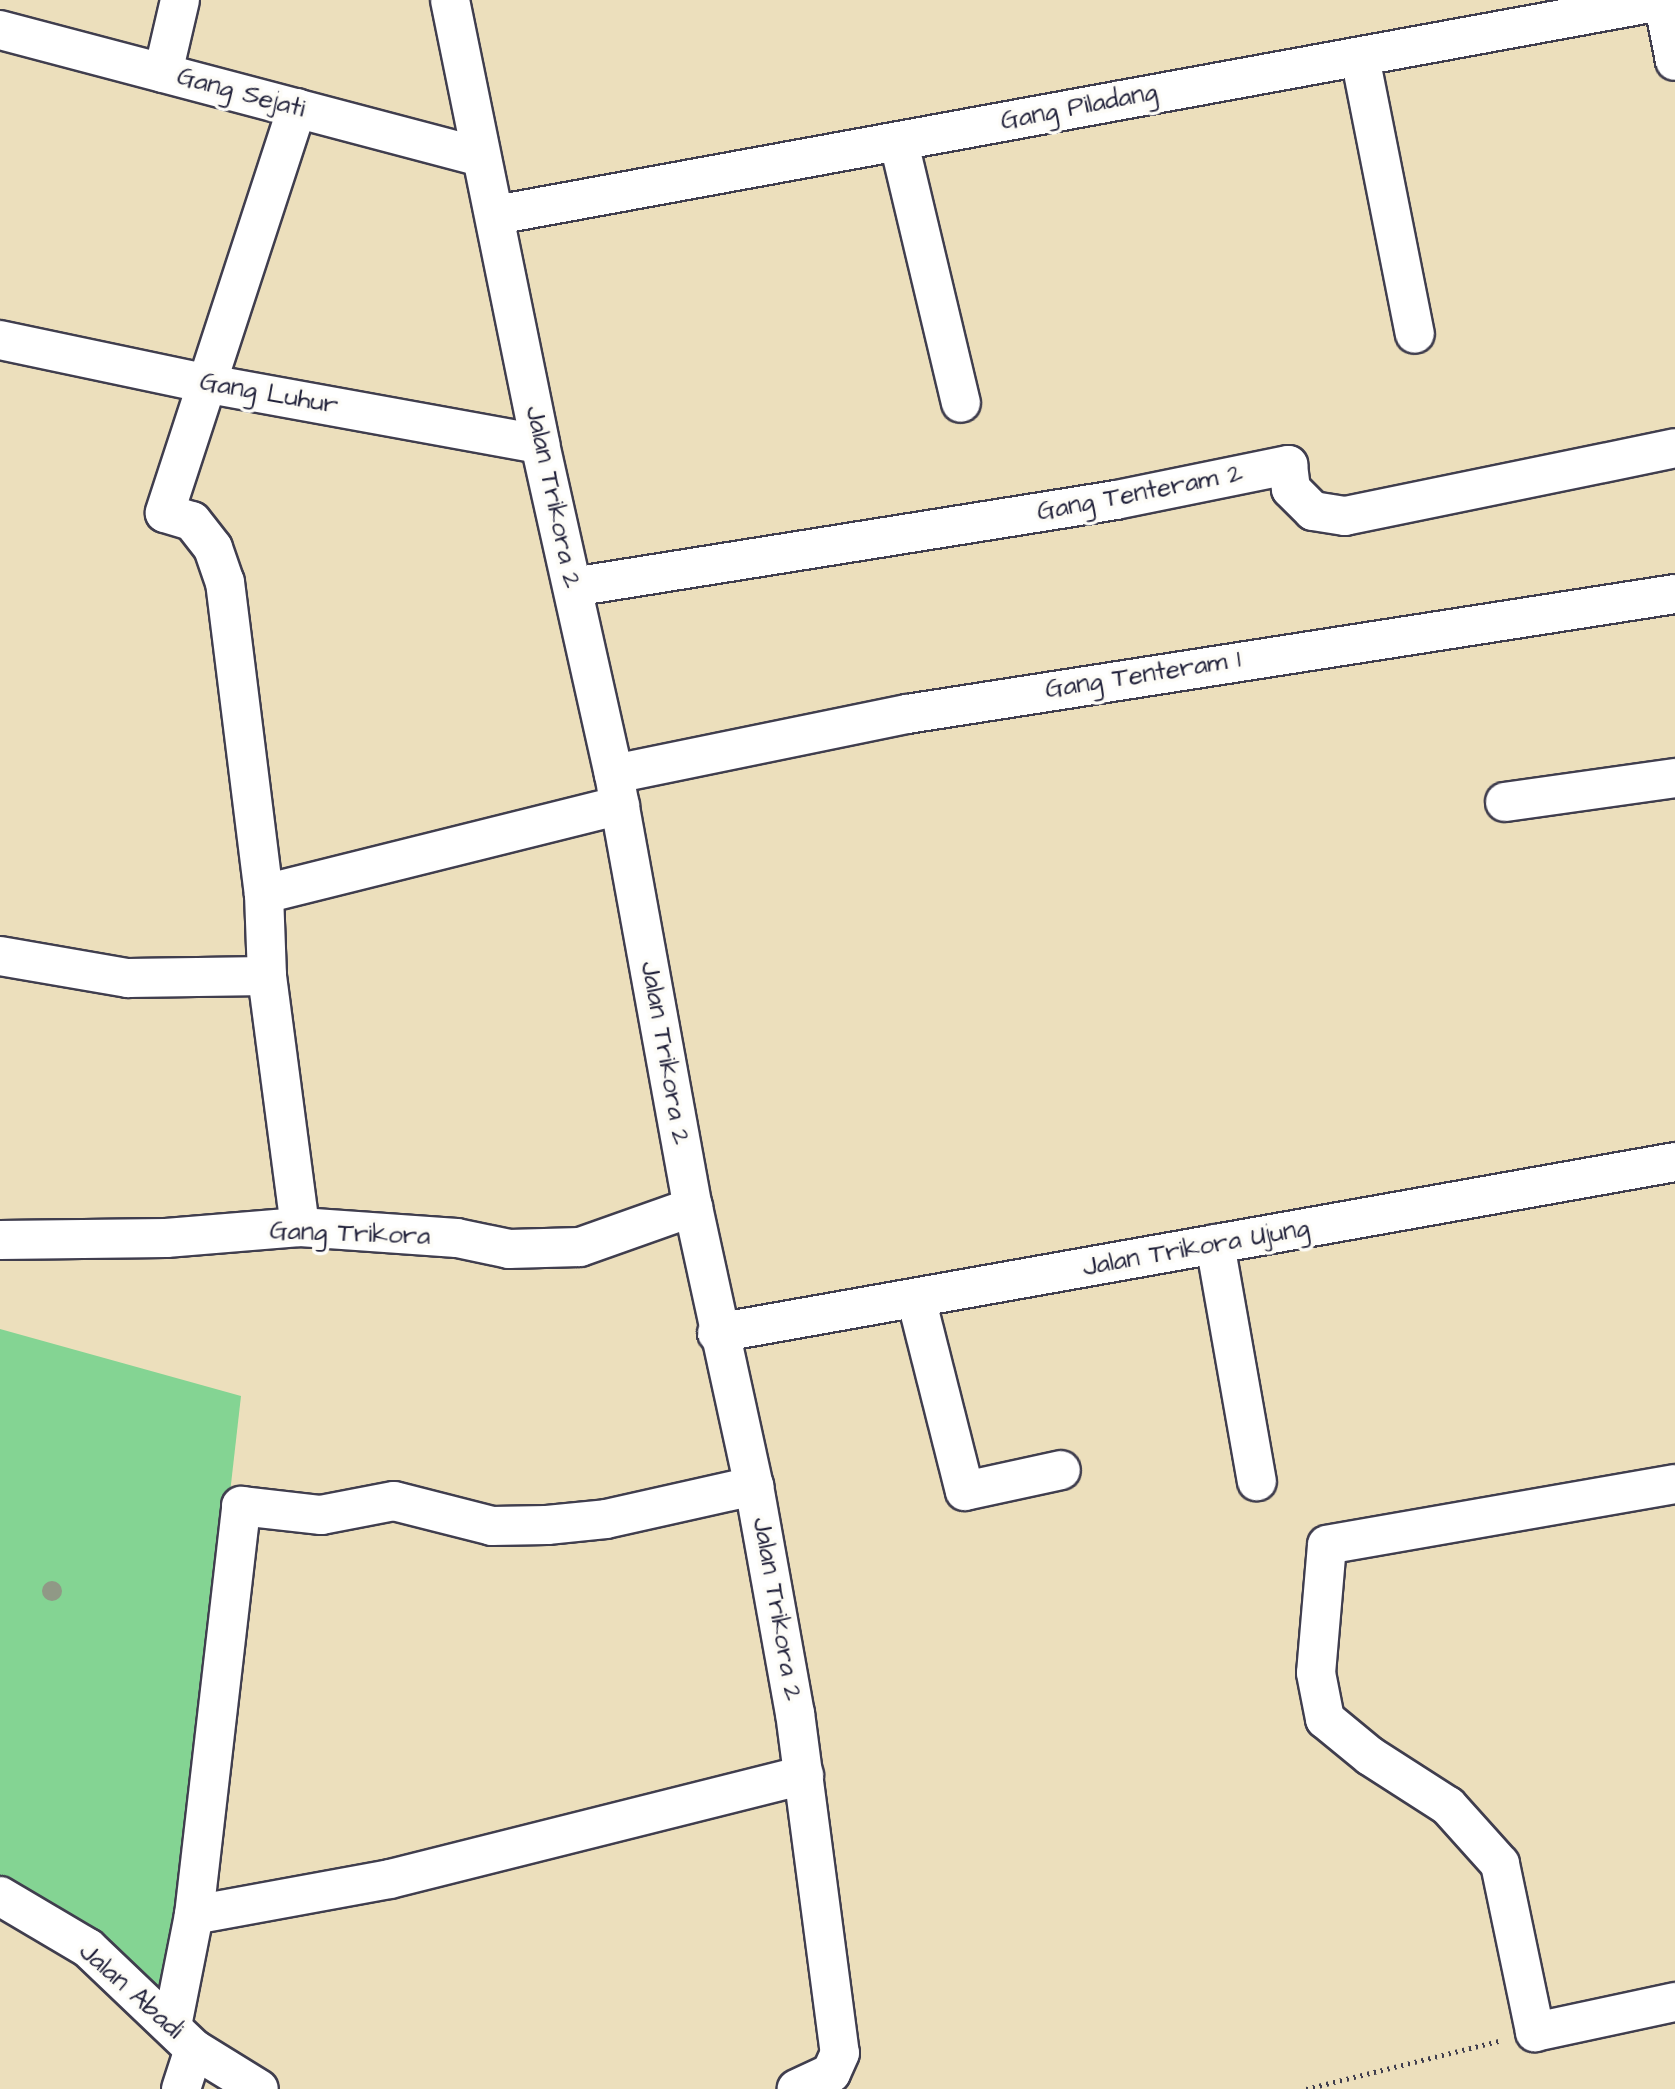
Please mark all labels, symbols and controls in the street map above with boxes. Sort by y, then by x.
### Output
street label: Gang Sejati [174,61,308,125]
street label: Gang Piladang [998,77,1160,137]
street label: Gang Luhur [198,367,340,421]
street label: Jalan Trikora 2 [518,403,588,591]
street label: Gang Tenteram 2 [1034,458,1246,528]
street label: Gang Tenteram 1 [1043,644,1243,706]
street label: Jalan Trikora 2 [634,959,696,1147]
street label: Jalan Trikora Ujung [1080,1213,1312,1283]
street label: Gang Trikora [269,1216,431,1252]
street label: Jalan Trikora 2 [746,1515,808,1703]
street label: Jalan Abadi [72,1936,190,2046]

